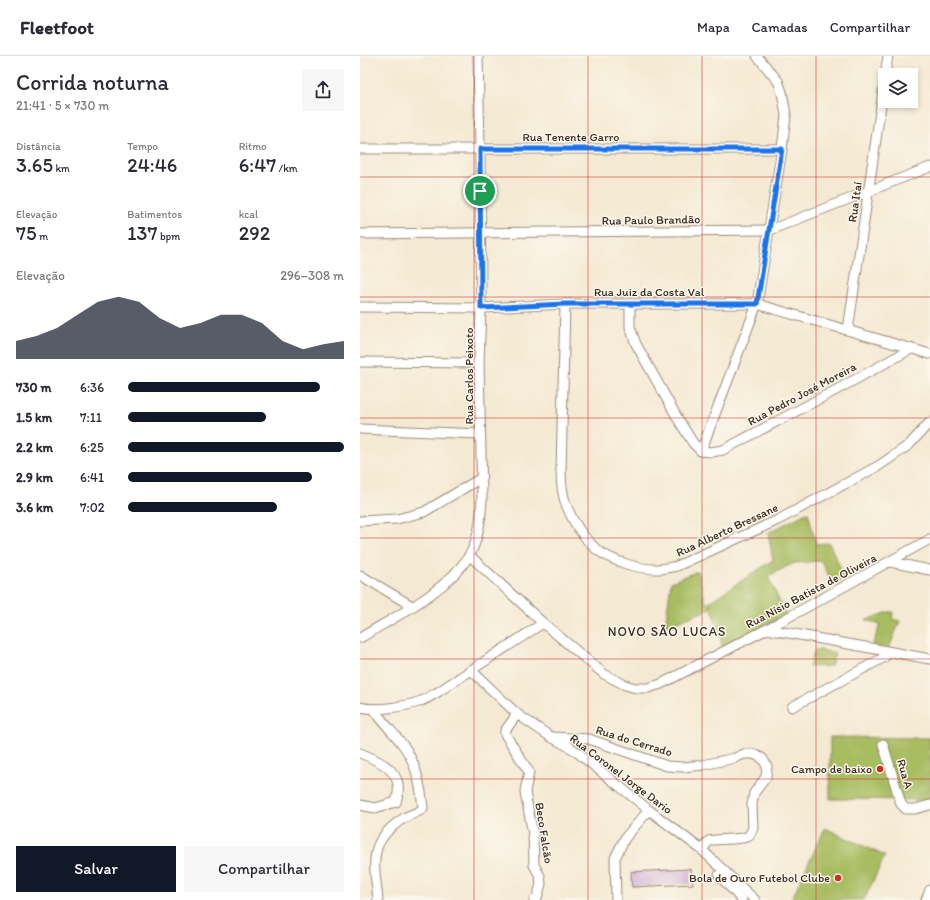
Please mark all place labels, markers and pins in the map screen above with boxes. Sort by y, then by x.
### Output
pin [463,174,497,208]
place label: Campo de baixo [791,762,872,776]
marker: Campo de baixo [875,764,885,774]
place label: Bola de Ouro Futebol Clube [689,871,830,885]
marker: Bola de Ouro Futebol Clube [833,873,843,883]

